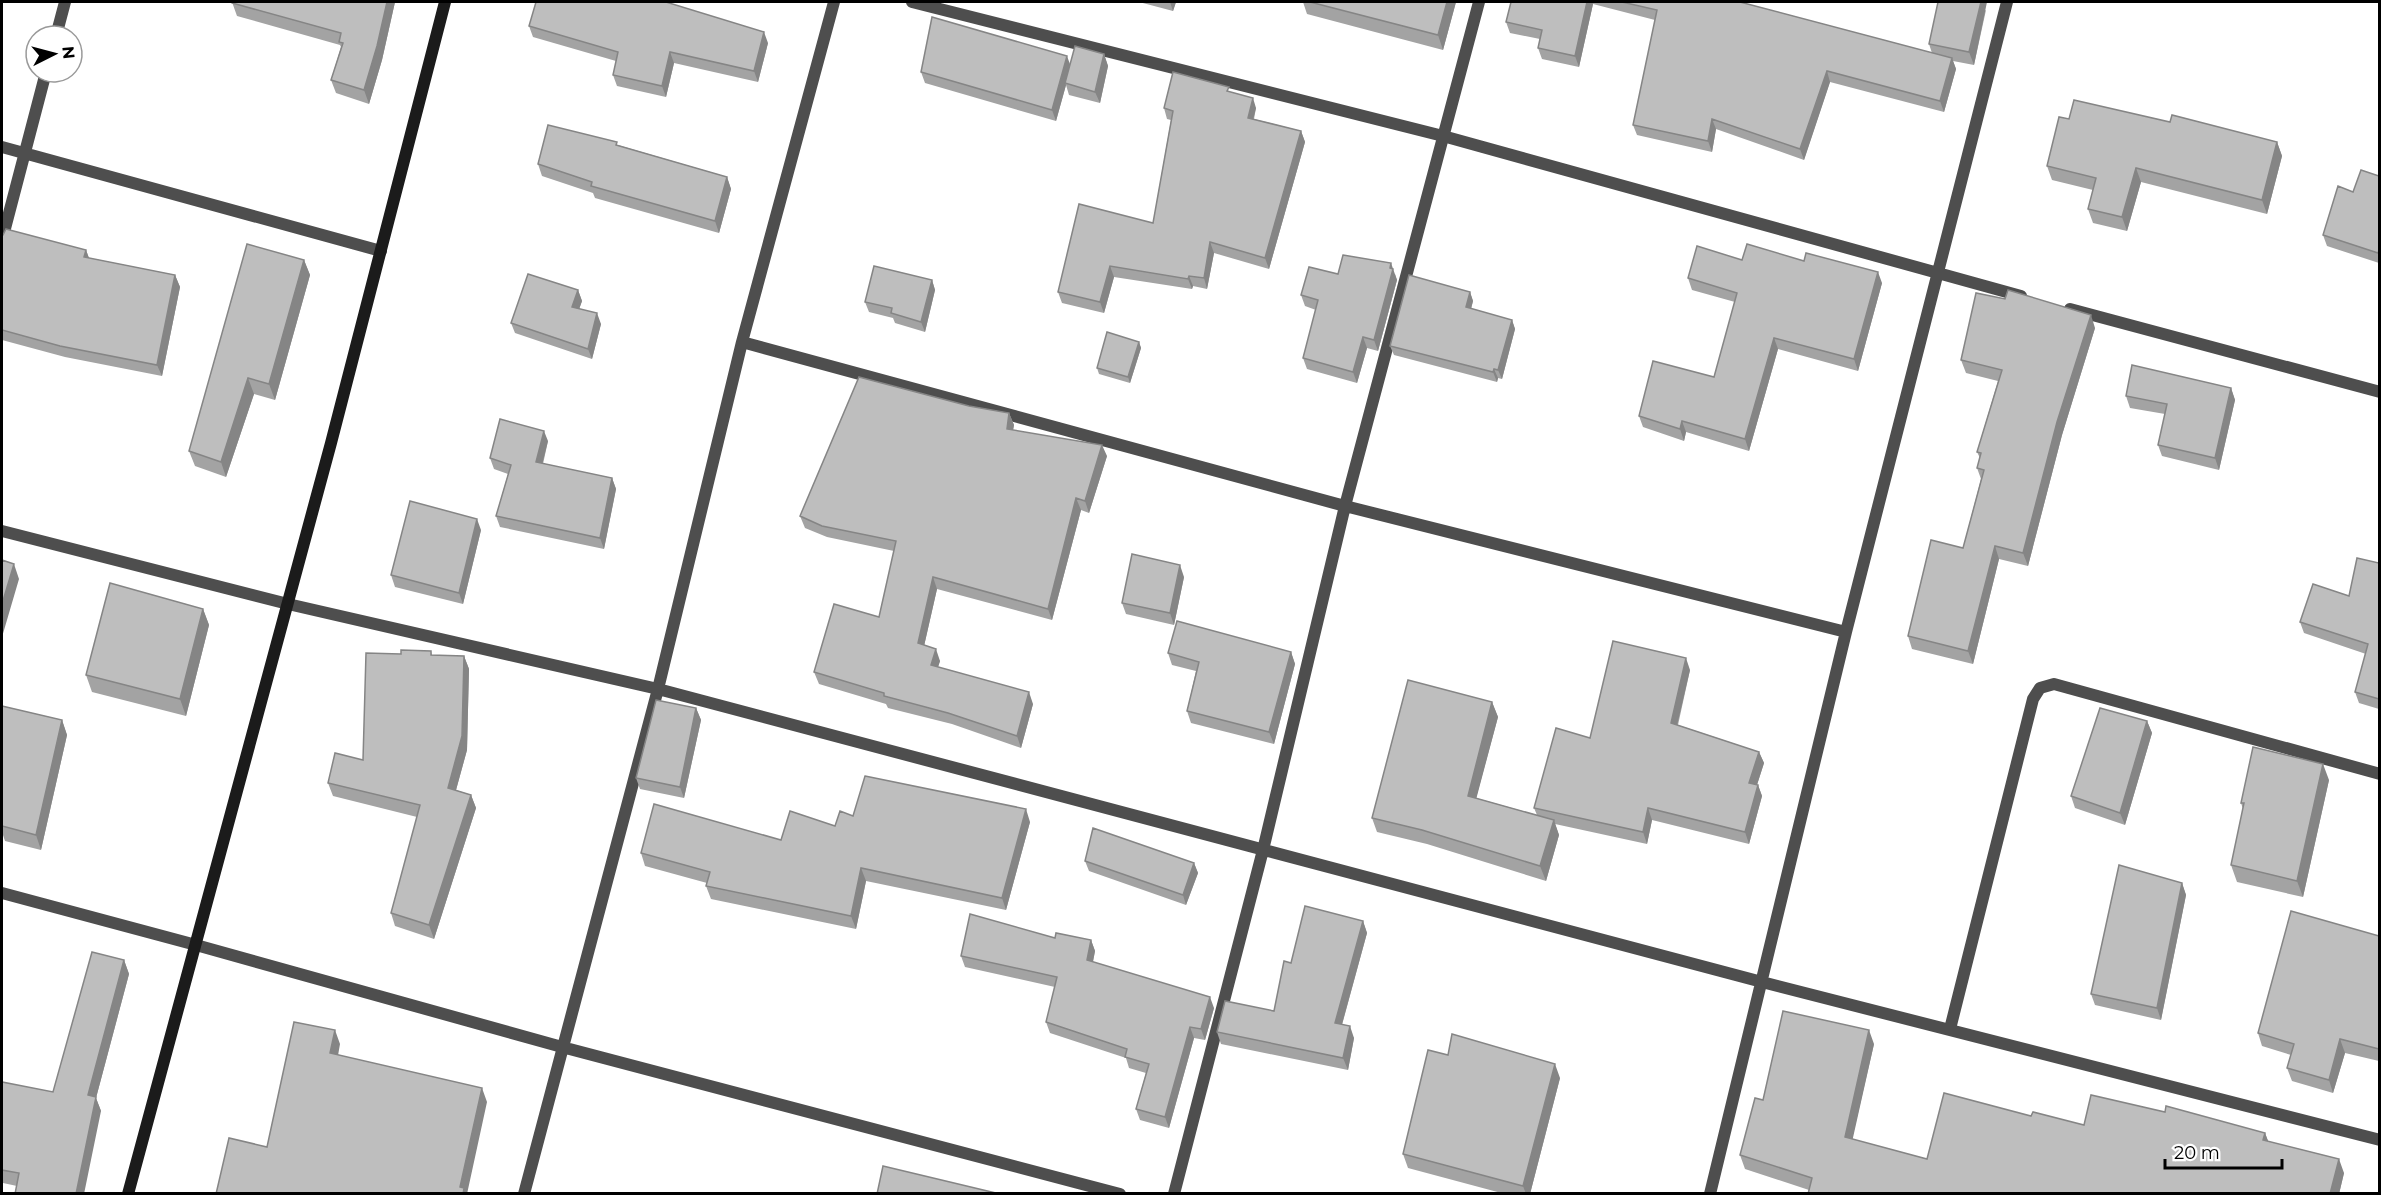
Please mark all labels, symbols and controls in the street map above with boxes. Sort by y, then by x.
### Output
north arrow [24,24,84,84]
text: N [58,45,79,60]
scale bar [2165,1132,2282,1170]
text: 20 m [2174,1142,2220,1164]

